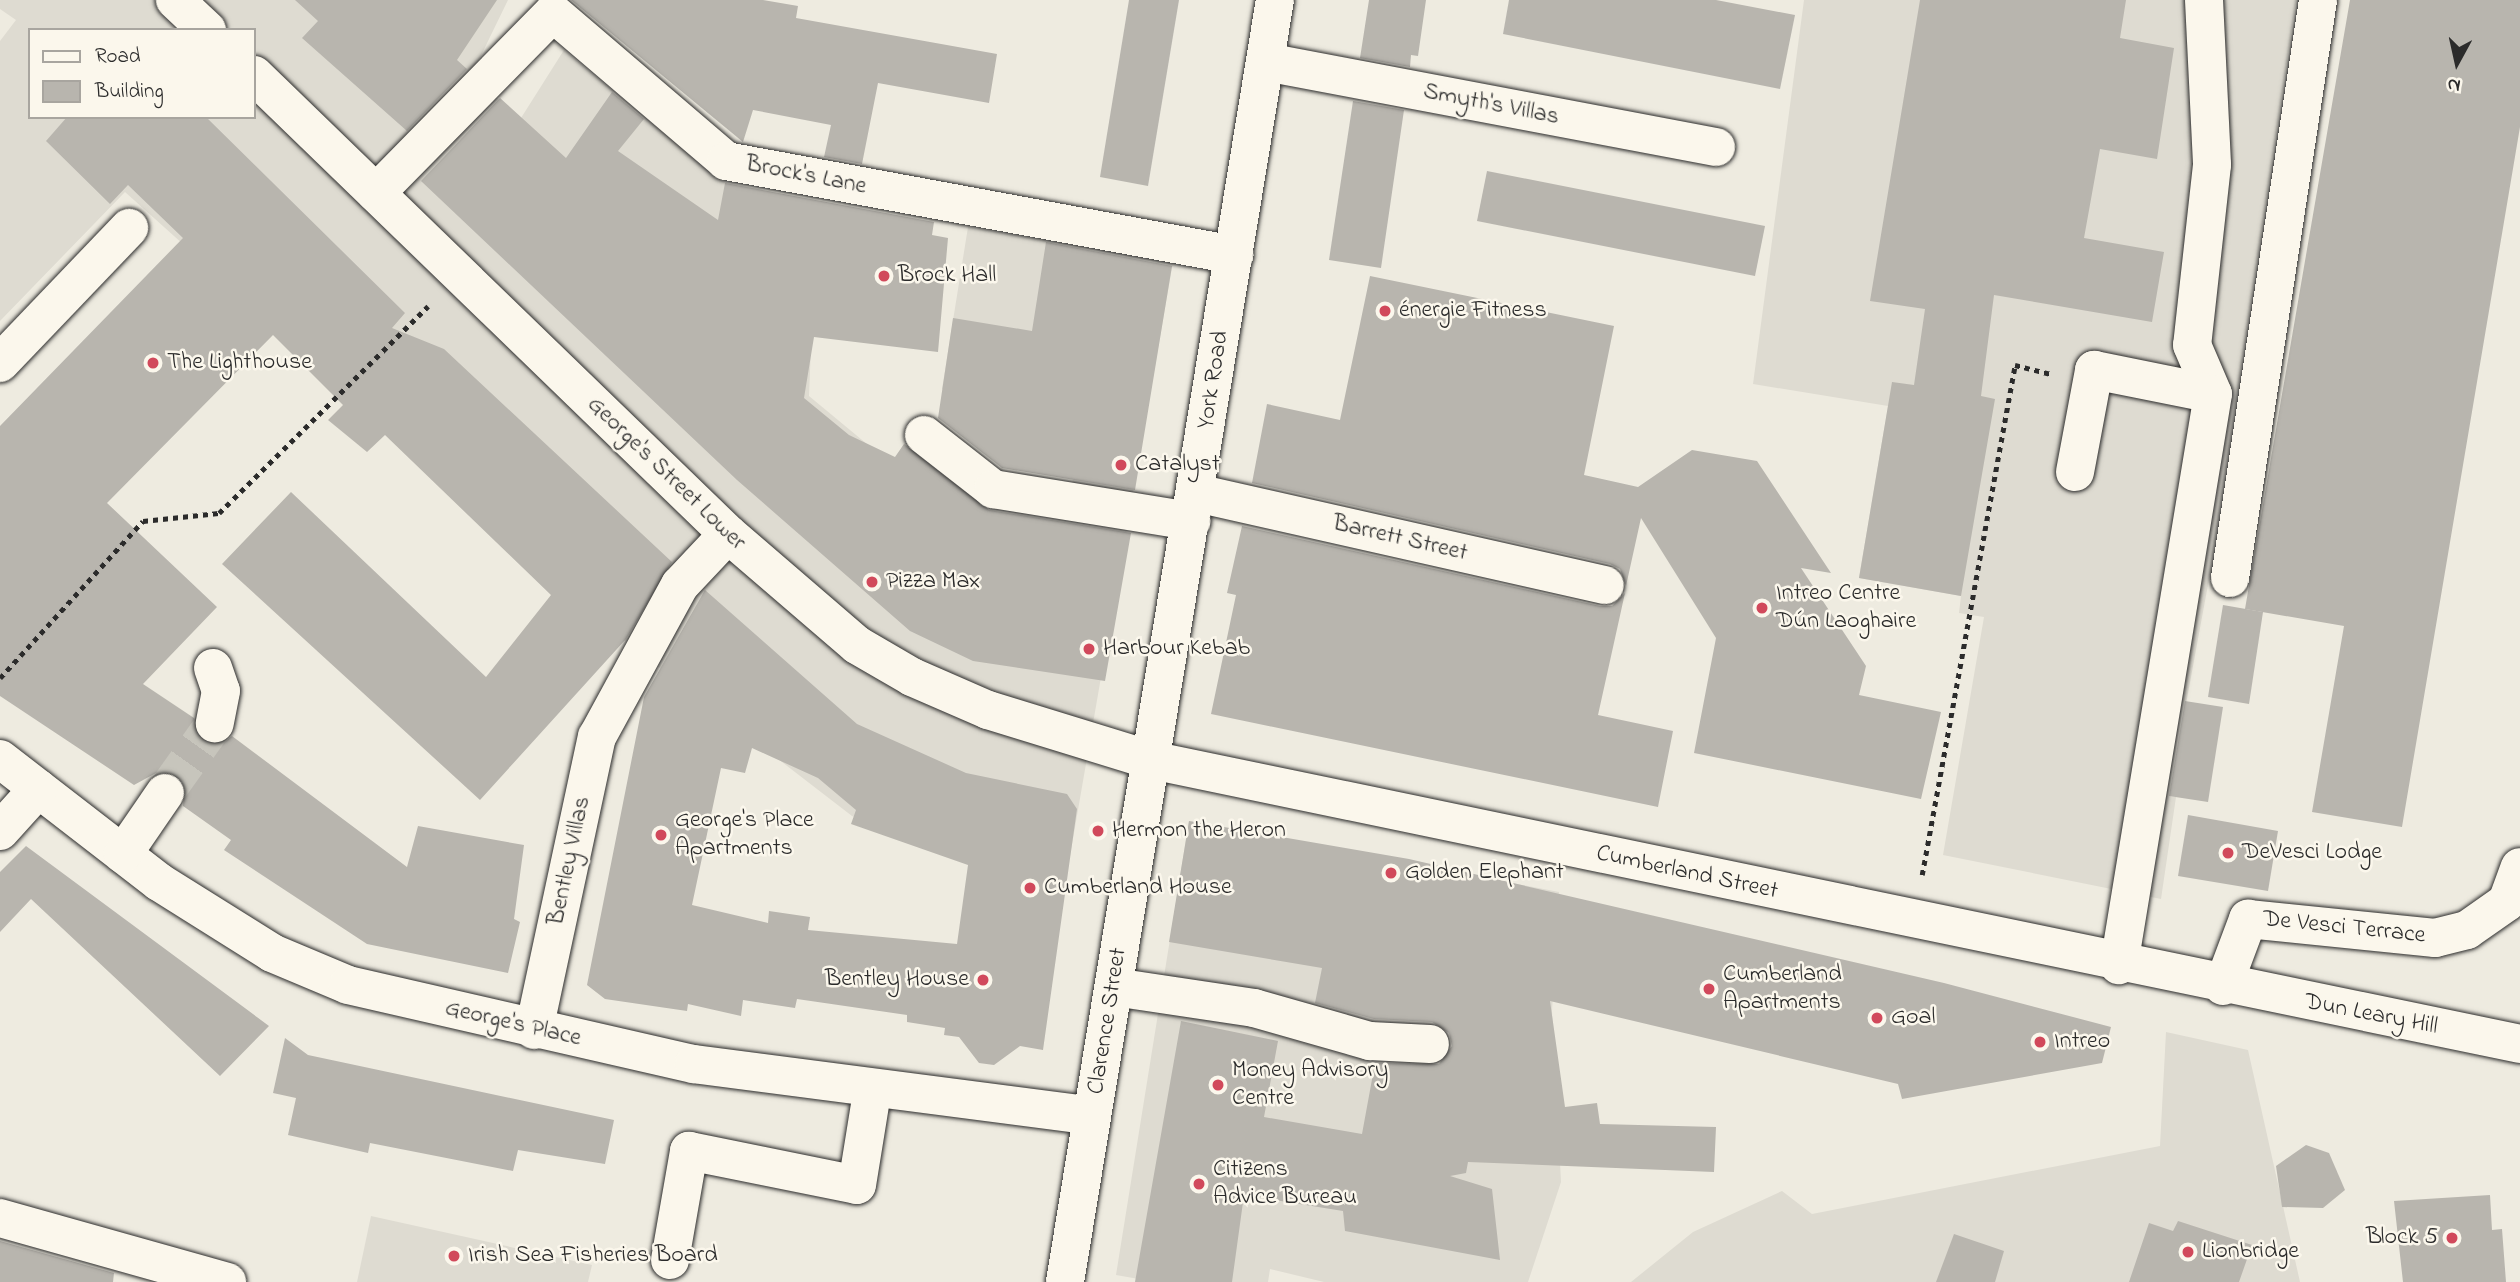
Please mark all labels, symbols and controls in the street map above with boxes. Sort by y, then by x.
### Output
legend [28,28,256,119]
north arrow [2422,28,2492,98]
text: Road [95,42,141,72]
text: N [2446,70,2462,99]
text: Building [95,77,164,107]
street label: Smyth's Villas [1421,78,1561,132]
street label: Brock's Lane [743,150,869,202]
place label: Brock Hall [898,262,996,290]
marker: Brock Hall [876,268,892,284]
place label: énergie Fitness [1399,297,1547,325]
marker: énergie Fitness [1377,303,1393,319]
street label: York Road [1192,329,1236,431]
place label: The Lighthouse [167,349,312,377]
marker: The Lighthouse [145,355,161,371]
street label: George's Street Lower [581,391,751,557]
place label: Catalyst [1135,451,1220,479]
marker: Catalyst [1113,457,1129,473]
street label: Barrett Street [1330,510,1470,568]
place label: Pizza Max [886,568,980,596]
marker: Pizza Max [864,574,880,590]
place label: Intreo Centre Dún Laoghaire [1776,580,1916,636]
marker: Intreo Centre Dún Laoghaire [1754,600,1770,616]
place label: Harbour Kebab [1103,635,1250,663]
marker: Harbour Kebab [1081,641,1097,657]
street label: Bentley Villas [542,794,598,928]
place label: George's Place Apartments [675,807,814,863]
place label: Hermon the Heron [1112,817,1286,845]
marker: Hermon the Heron [1090,823,1106,839]
marker: George's Place Apartments [653,827,669,843]
place label: DeVesci Lodge [2242,839,2382,867]
street label: Cumberland Street [1593,840,1781,906]
marker: DeVesci Lodge [2220,845,2236,861]
place label: Golden Elephant [1405,859,1564,887]
marker: Golden Elephant [1383,865,1399,881]
place label: Cumberland House [1044,874,1232,902]
marker: Cumberland House [1022,880,1038,896]
street label: De Vesci Terrace [2261,905,2427,951]
street label: Clarence Street [1082,946,1134,1096]
place label: Cumberland Apartments [1723,961,1842,1017]
place label: Bentley House [825,966,969,994]
marker: Bentley House [975,972,991,988]
marker: Cumberland Apartments [1701,981,1717,997]
street label: Dun Leary Hill [2302,988,2440,1042]
street label: George's Place [442,994,584,1054]
place label: Goal [1891,1004,1936,1032]
marker: Goal [1869,1010,1885,1026]
place label: Intreo [2054,1028,2110,1056]
marker: Intreo [2032,1034,2048,1050]
place label: Money Advisory Centre [1232,1057,1388,1113]
marker: Money Advisory Centre [1210,1077,1226,1093]
place label: Citizens Advice Bureau [1213,1156,1357,1212]
marker: Citizens Advice Bureau [1191,1176,1207,1192]
place label: Block 5 [2366,1224,2438,1252]
marker: Block 5 [2444,1230,2460,1246]
place label: Lionbridge [2202,1238,2299,1266]
place label: Irish Sea Fisheries Board [468,1242,718,1270]
marker: Lionbridge [2180,1244,2196,1260]
marker: Irish Sea Fisheries Board [446,1248,462,1264]

